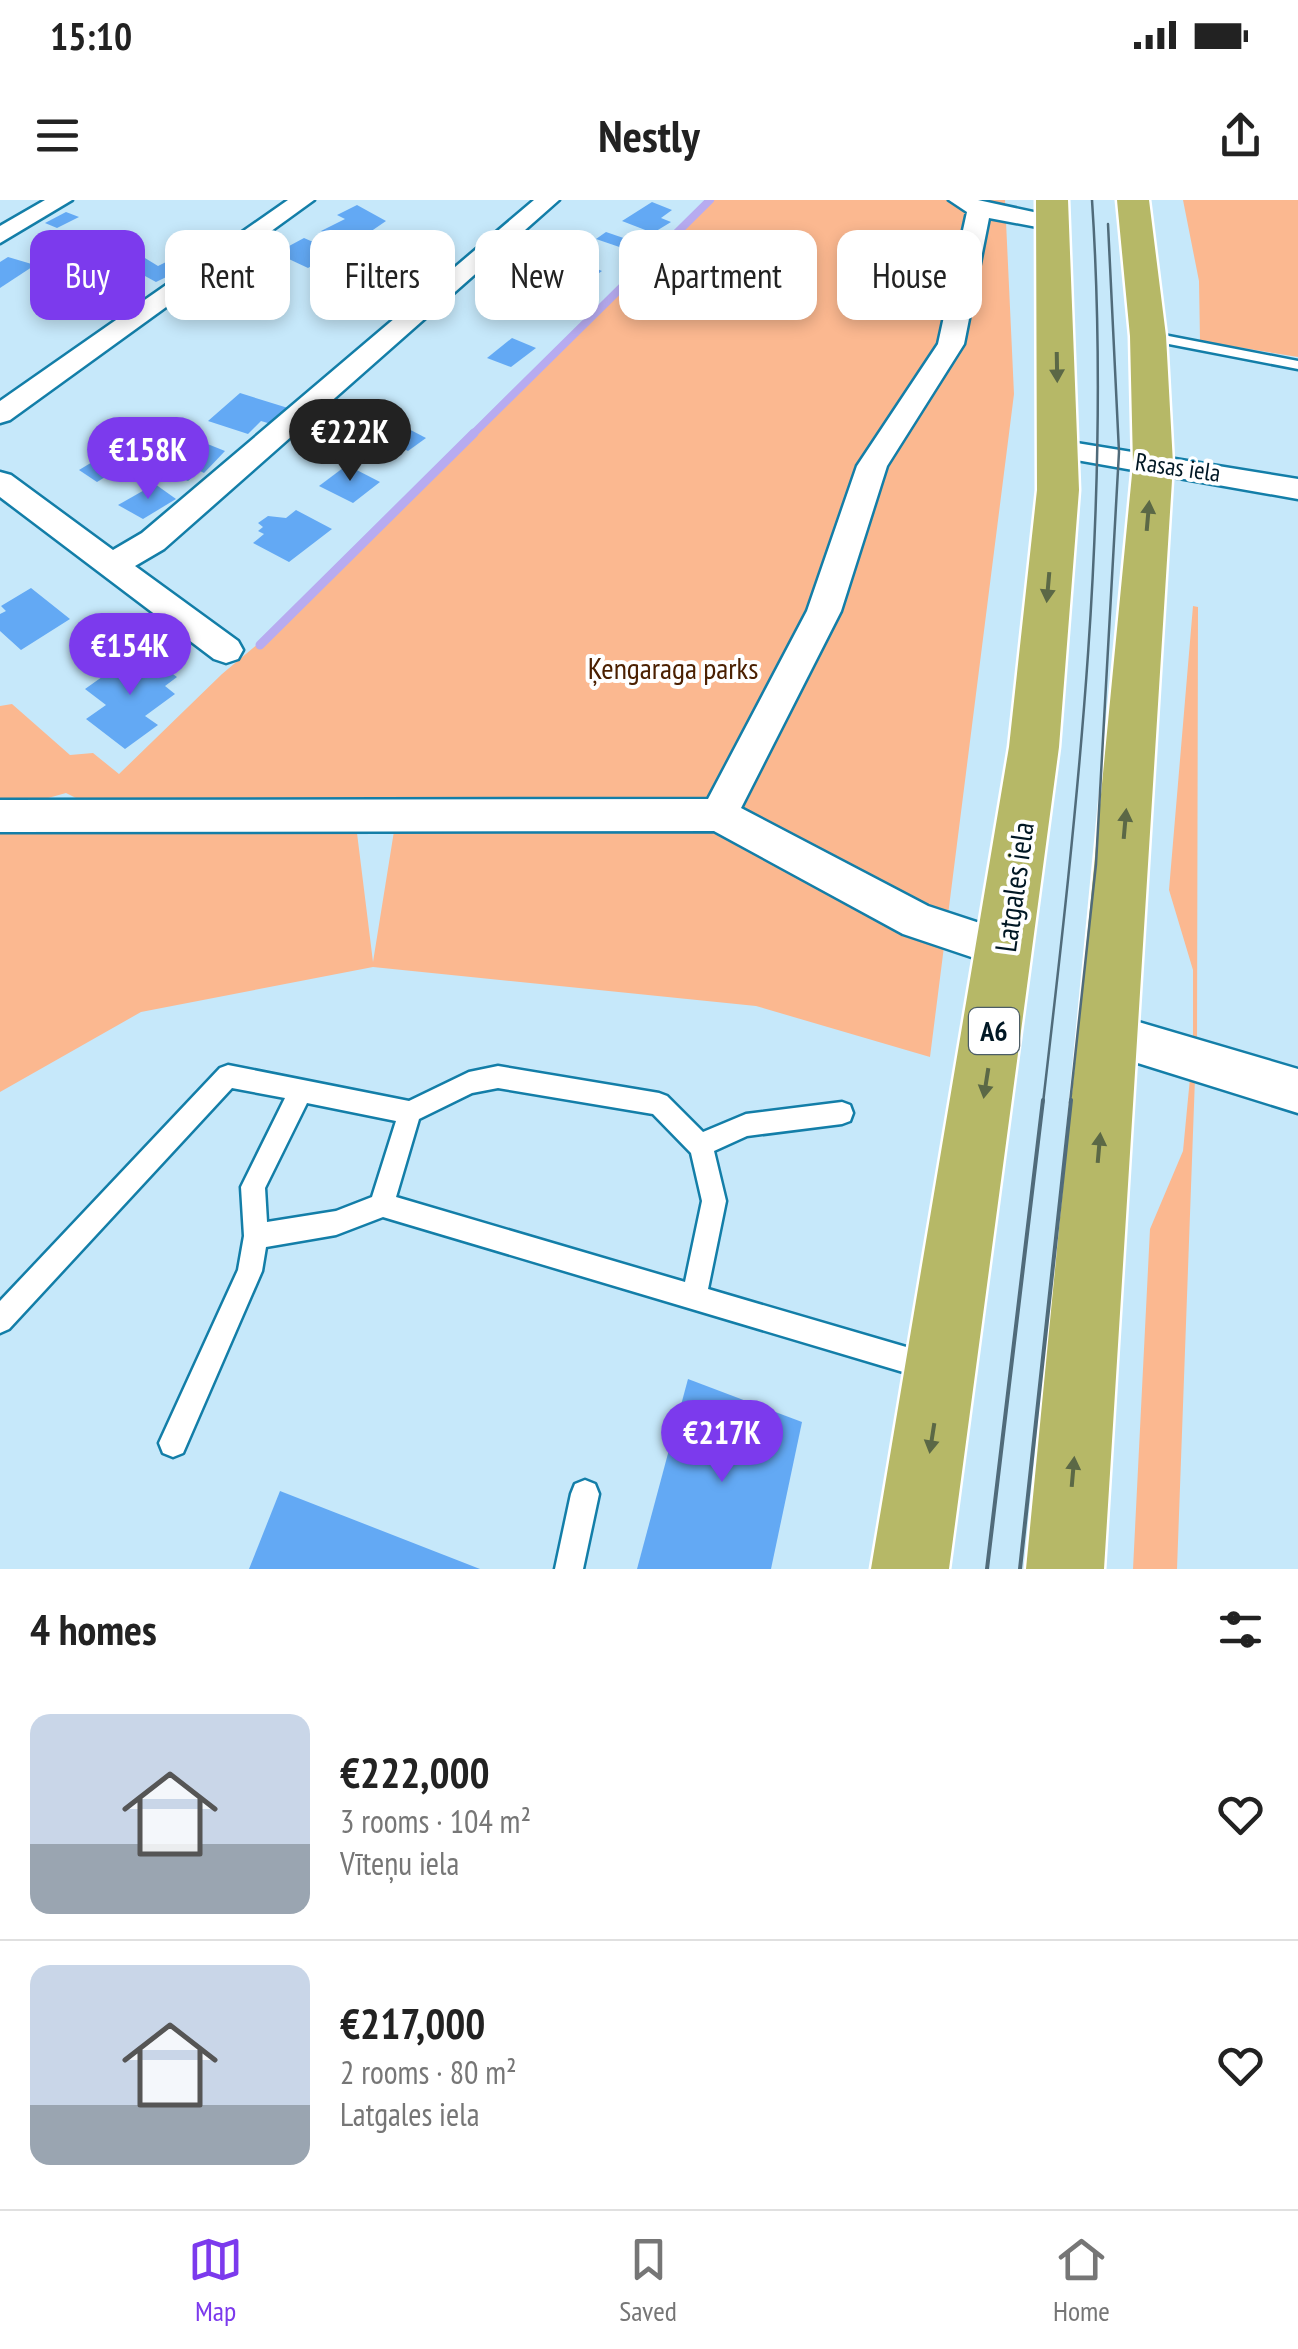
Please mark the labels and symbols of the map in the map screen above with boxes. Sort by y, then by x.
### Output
one-way arrow [1049,352,1065,384]
pin: €222K [280,399,420,484]
pin: €158K [78,417,218,502]
street label: Rasas iela [1133,445,1223,489]
one-way arrow [1140,499,1156,531]
one-way arrow [1040,571,1056,603]
pin: €154K [60,613,200,698]
park label: Ķengaraga parks [588,648,758,687]
one-way arrow [1118,807,1134,839]
street label: Latgales iela [985,819,1042,954]
road number: A6 [969,1008,1019,1054]
one-way arrow [978,1067,994,1099]
one-way arrow [1092,1131,1108,1163]
pin: €217K [652,1400,792,1485]
one-way arrow [924,1423,939,1455]
one-way arrow [1065,1455,1081,1487]

